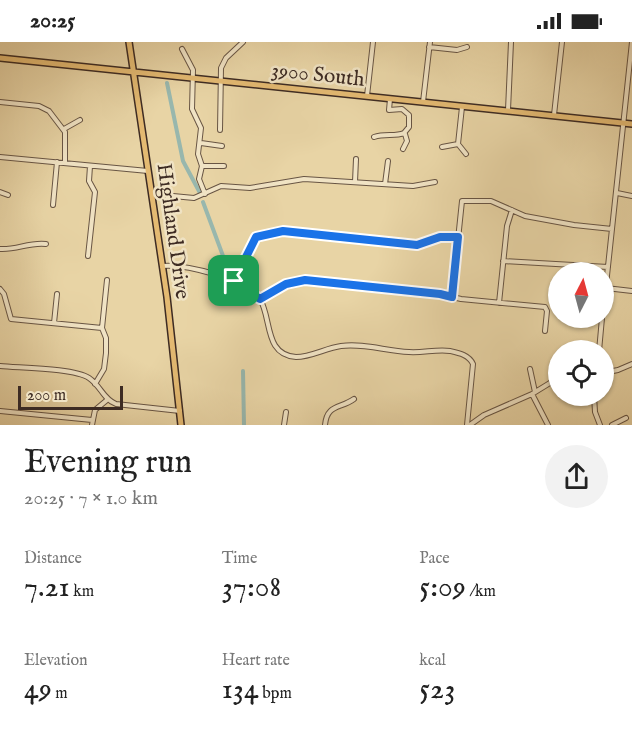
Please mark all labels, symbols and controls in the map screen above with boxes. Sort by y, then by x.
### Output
text: 20:25 [30,7,75,35]
street label: 3900 South [270,57,366,94]
street label: Highland Drive [150,162,195,301]
pin [208,255,259,306]
north arrow [548,262,614,328]
map controls [548,262,614,406]
icon: arrive [217,264,250,297]
button: locate [548,340,614,406]
scale bar [18,383,123,410]
text: 200 m [27,386,66,406]
text: Evening run [24,442,192,484]
button: share [545,445,608,508]
text: 20:25 · 7 × 1.0 km [24,486,158,511]
text: Distance [24,549,82,569]
text: Time [222,549,257,569]
text: Pace [419,549,450,569]
text: 7.21 [24,569,70,607]
text: 37:08 [222,569,281,607]
text: 5:09 [419,569,466,607]
text: km [70,582,94,602]
text: /km [466,582,496,602]
text: Elevation [24,651,87,671]
text: Heart rate [222,651,290,671]
text: kcal [419,651,446,671]
text: 49 [24,671,52,709]
text: 134 [222,671,259,709]
text: 523 [419,671,455,709]
text: m [52,684,68,704]
text: bpm [259,684,292,704]

